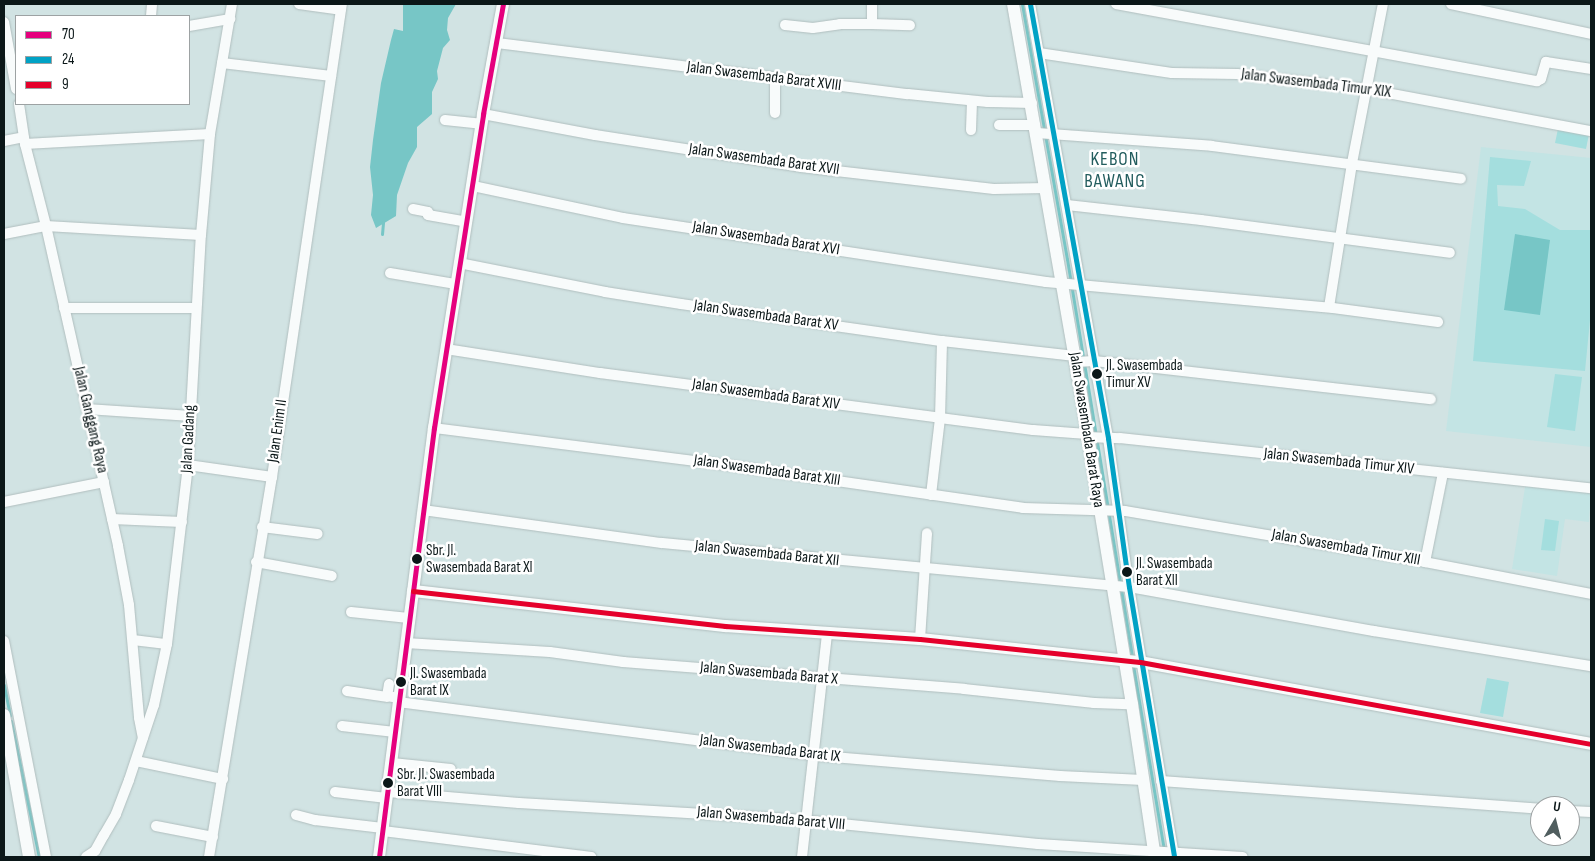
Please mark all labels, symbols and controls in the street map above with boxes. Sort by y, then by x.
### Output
legend [15,15,190,105]
text: 70 [62,25,75,44]
text: 24 [62,50,74,69]
street label: Jalan Swasembada Barat XVIII [686,58,842,96]
street label: Jalan Swasembada Timur XIX [1240,65,1392,103]
text: 9 [62,75,69,94]
street label: Jalan Swasembada Barat XVII [687,140,841,180]
district label: KEBON BAWANG [1084,149,1146,193]
street label: Jalan Swasembada Barat XVI [691,218,841,260]
street label: Jalan Swasembada Barat XV [693,296,839,336]
street label: Jalan Swasembada Barat Raya [1064,351,1108,509]
place label: Jl. Swasembada Timur XV [1106,356,1183,391]
street label: Jalan Ganggang Raya [68,365,112,475]
marker: Jl. Swasembada Timur XV [1092,369,1102,379]
street label: Jalan Swasembada Barat XIV [691,375,841,415]
street label: Jalan Enim II [264,398,292,464]
street label: Jalan Gadang [178,404,200,474]
street label: Jalan Swasembada Timur XIV [1263,445,1415,479]
street label: Jalan Swasembada Barat XIII [692,451,842,491]
street label: Jalan Swasembada Timur XIII [1270,525,1422,571]
street label: Jalan Swasembada Barat XII [694,537,840,571]
place label: Sbr. Jl. Swasembada Barat XI [426,541,533,576]
marker: Sbr. Jl. Swasembada Barat XI [412,554,422,564]
place label: Jl. Swasembada Barat XII [1136,554,1213,589]
marker: Jl. Swasembada Barat XII [1122,567,1132,577]
street label: Jalan Swasembada Barat X [699,658,839,690]
place label: Jl. Swasembada Barat IX [410,664,487,699]
marker: Jl. Swasembada Barat IX [396,677,406,687]
street label: Jalan Swasembada Barat IX [699,731,841,767]
place label: Sbr. Jl. Swasembada Barat VIII [397,765,495,800]
marker: Sbr. Jl. Swasembada Barat VIII [383,778,393,788]
north arrow [1530,796,1580,846]
text: U [1552,798,1562,816]
street label: Jalan Swasembada Barat VIII [696,803,846,835]

